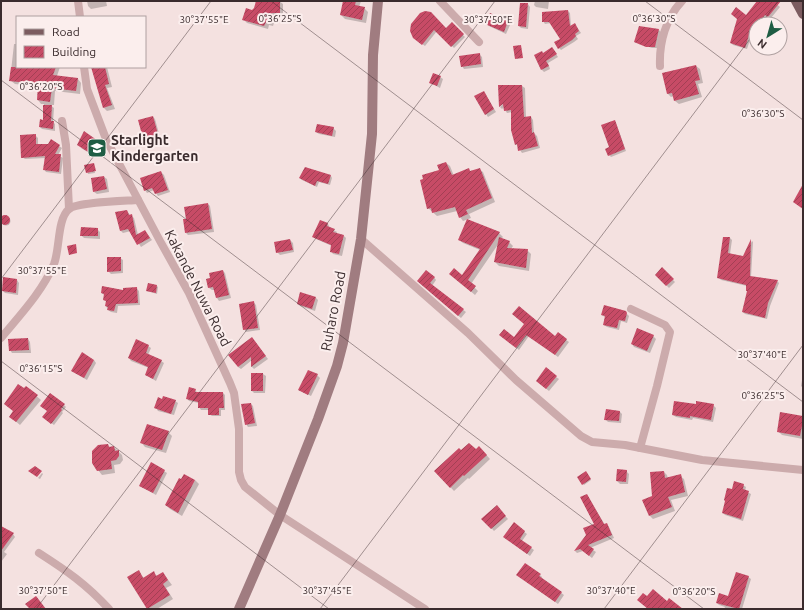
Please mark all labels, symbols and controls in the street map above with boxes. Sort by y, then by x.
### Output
text: 0°36'25"S [258,13,302,24]
text: 0°36'30"S [632,13,676,24]
text: 30°37'55"E [179,14,229,25]
text: 30°37'50"E [463,14,513,25]
legend [16,16,146,68]
north arrow [748,16,788,56]
text: Road [52,25,80,38]
text: N [755,37,769,51]
text: Building [52,45,96,58]
text: 0°36'20"S [19,81,63,92]
text: 0°36'30"S [741,108,785,119]
place label: Starlight Kindergarten [111,132,198,164]
school or university icon: Starlight Kindergarten [86,137,108,159]
street label: Kakande Nuwa Road [162,227,234,349]
text: 30°37'55"E [17,265,67,276]
street label: Ruharo Road [317,270,349,352]
text: 30°37'40"E [737,349,787,360]
text: 0°36'15"S [19,363,63,374]
text: 0°36'25"S [741,390,785,401]
text: 30°37'50"E [18,585,68,596]
text: 30°37'45"E [302,585,352,596]
text: 30°37'40"E [586,585,636,596]
text: 0°36'20"S [672,586,716,597]

